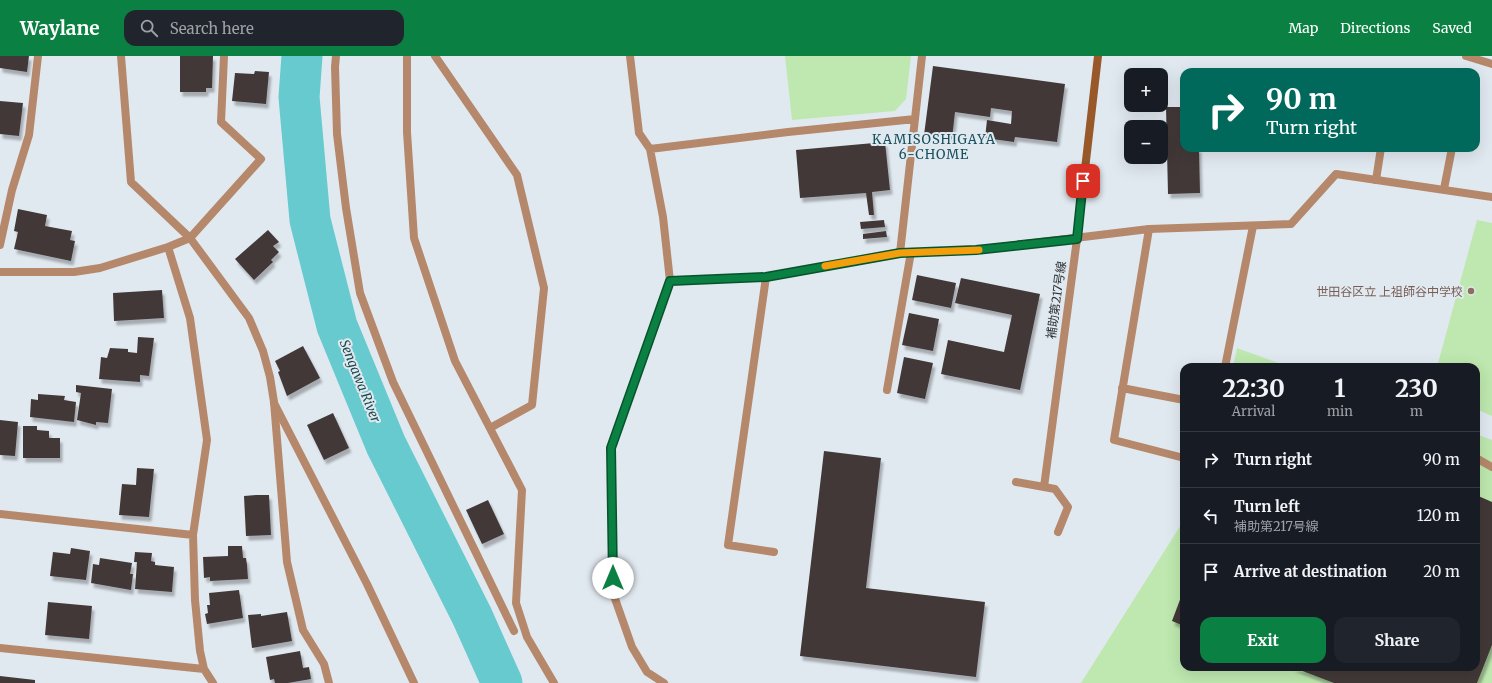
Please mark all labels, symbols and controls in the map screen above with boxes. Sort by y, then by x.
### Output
search box [124,10,404,46]
text: Waylane [20,16,100,40]
icon: search [138,17,160,39]
text: Search here [170,19,254,38]
text: Map [1288,19,1318,37]
text: Directions [1340,19,1410,37]
text: Saved [1432,19,1472,37]
map controls [1124,68,1168,164]
button: + [1124,68,1168,112]
text: 90 m [1266,81,1337,117]
icon: right [1200,84,1252,136]
text: Turn right [1266,116,1357,139]
button: − [1124,120,1168,164]
district label: KAMISOSHIGAYA 6-CHOME [872,131,996,163]
pin [1066,164,1100,198]
icon: arrive [1072,170,1094,192]
street label: 補助第217号線 [1043,260,1069,340]
place label: 世田谷区立 上祖師谷中学校 [1316,284,1463,299]
marker: 世田谷区立 上祖師谷中学校 [1466,286,1476,296]
water label: Sengawa River [336,337,385,425]
text: 22:30 [1222,373,1285,404]
text: 1 [1334,373,1345,404]
text: 230 [1395,373,1438,404]
text: Arrival [1232,403,1275,420]
text: min [1327,403,1353,420]
text: m [1410,403,1423,420]
icon: right [1200,449,1222,471]
text: Turn right [1234,450,1312,469]
text: 90 m [1423,450,1460,469]
text: Turn left [1234,497,1300,516]
icon: left [1200,505,1222,527]
text: 120 m [1417,506,1460,525]
text: 補助第217号線 [1234,518,1319,535]
position arrow [592,557,634,599]
icon: arrive [1200,561,1222,583]
text: Arrive at destination [1234,562,1387,581]
text: 20 m [1423,562,1460,581]
button: Exit [1200,617,1326,663]
button: Share [1334,617,1460,663]

